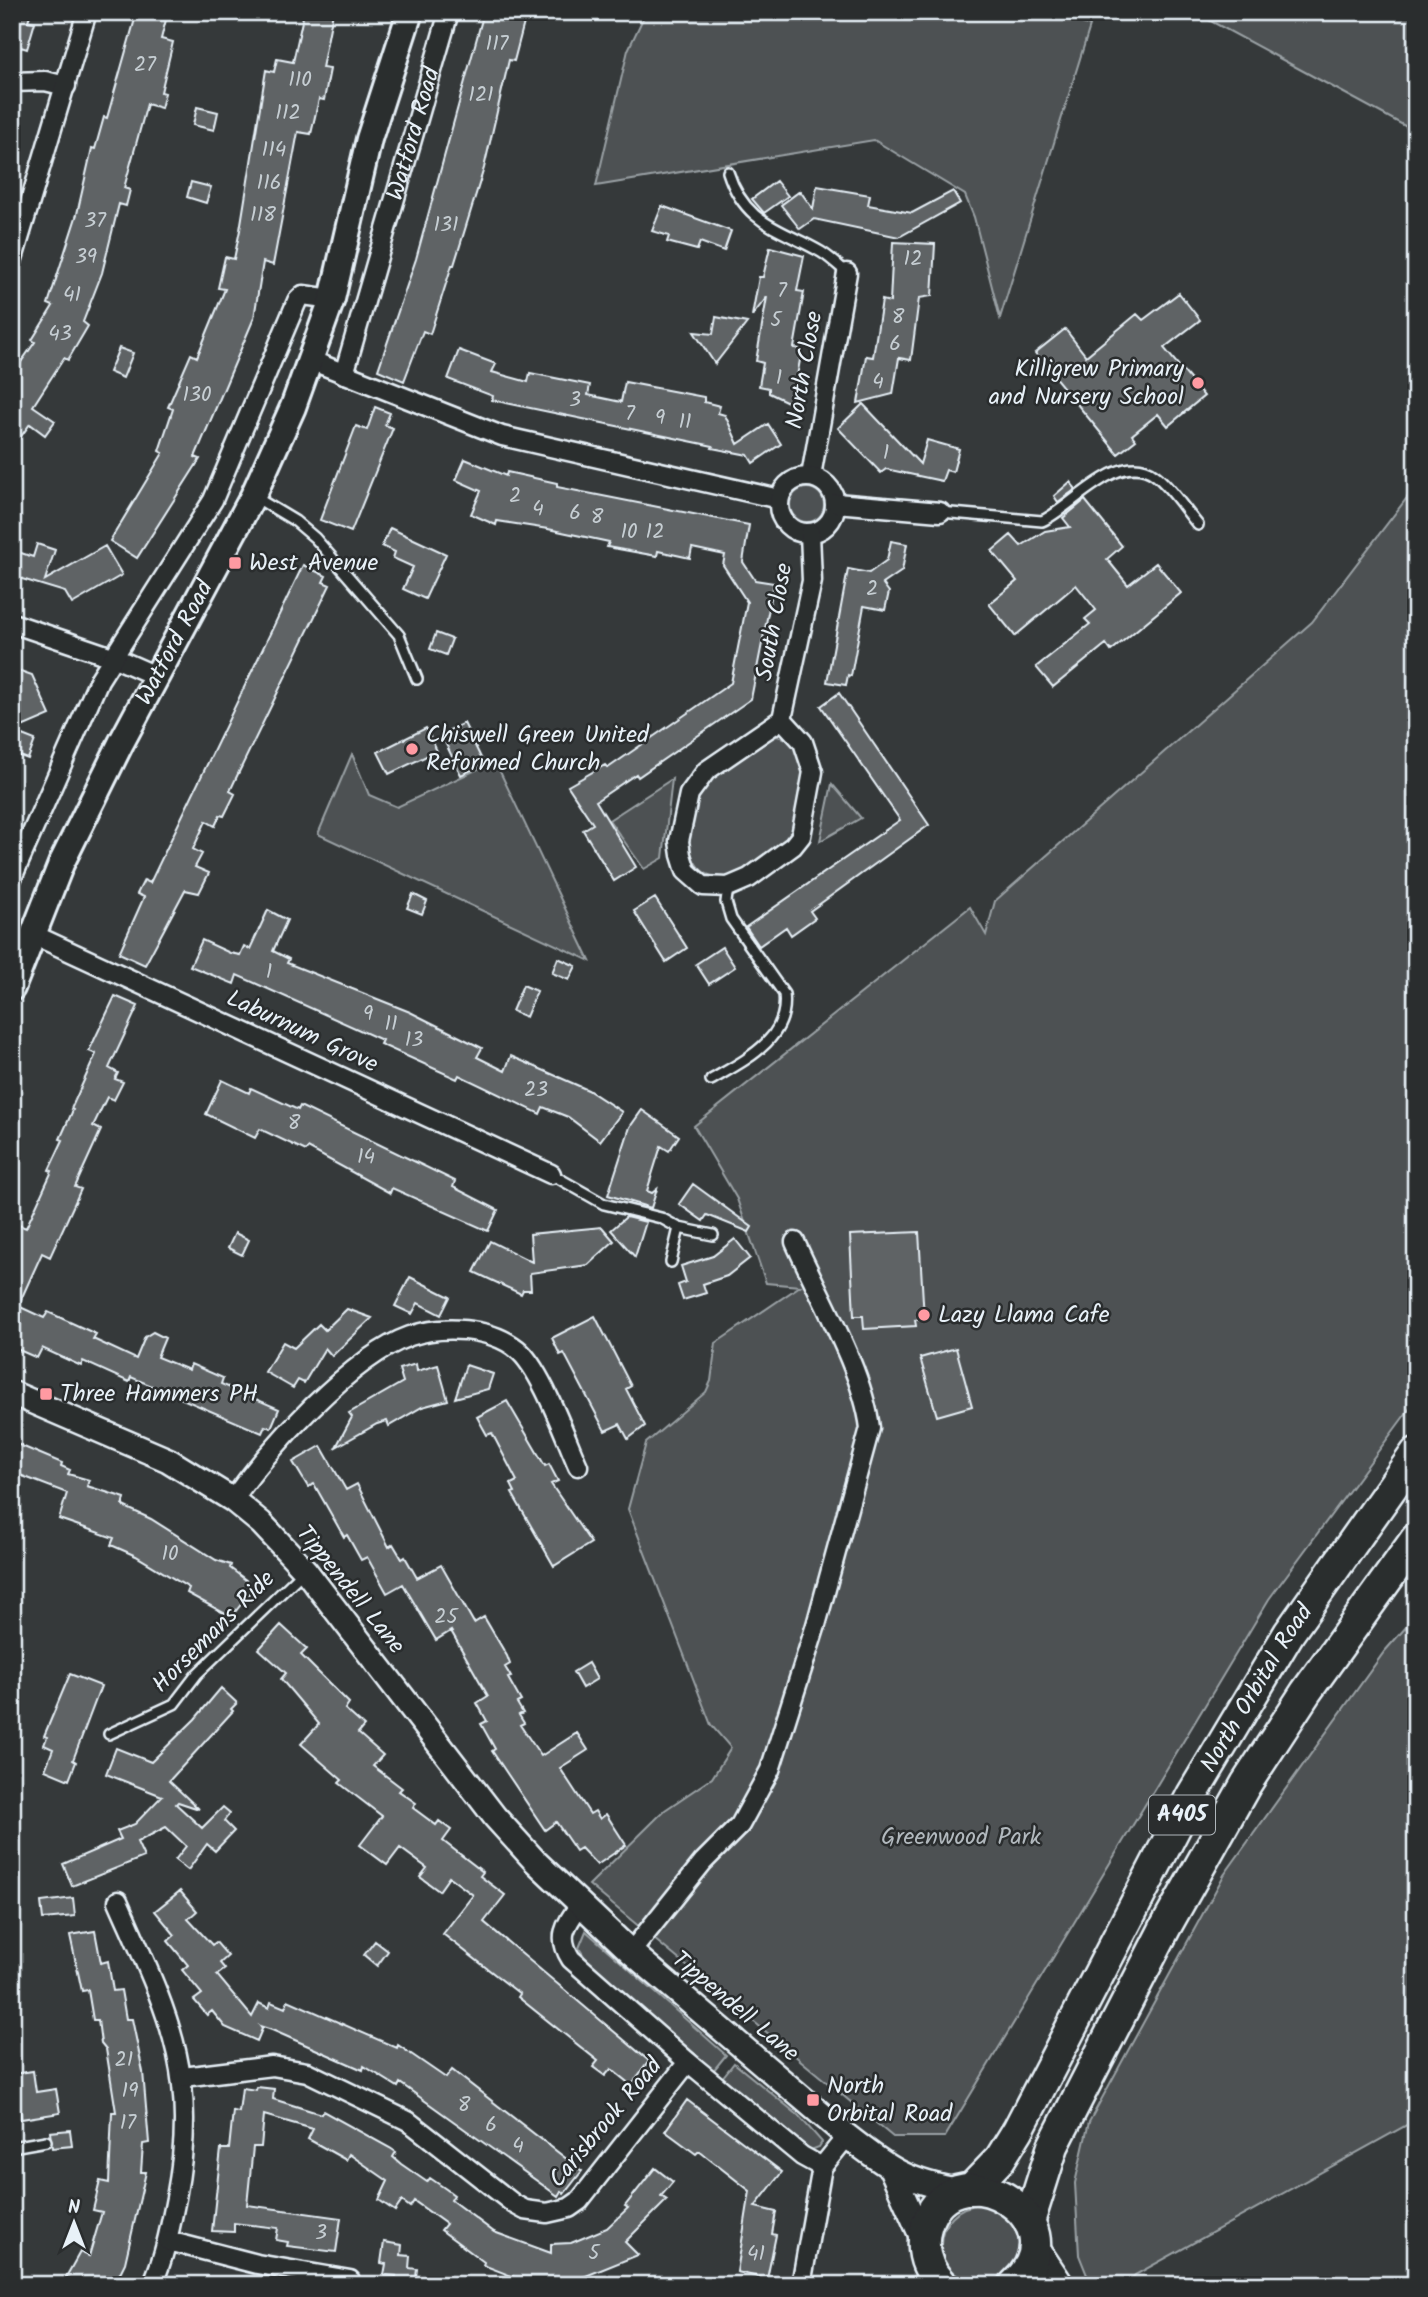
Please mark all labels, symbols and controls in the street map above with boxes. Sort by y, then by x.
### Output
house number: 117 [486,28,510,61]
house number: 27 [134,49,157,82]
street label: Watford Road [376,62,452,205]
house number: 110 [288,64,312,97]
house number: 121 [468,79,494,112]
house number: 112 [275,97,301,130]
house number: 114 [262,134,286,167]
house number: 116 [257,167,281,200]
house number: 118 [250,199,276,232]
house number: 37 [84,205,107,238]
house number: 131 [433,209,459,242]
house number: 39 [75,241,97,274]
house number: 12 [904,243,922,276]
house number: 7 [777,275,788,308]
house number: 41 [63,279,81,312]
house number: 8 [892,301,905,334]
house number: 5 [770,304,783,337]
street label: North Close [775,308,835,432]
house number: 43 [48,318,72,351]
house number: 6 [889,328,901,361]
place label: Killigrew Primary and Nursery School [989,350,1185,417]
house number: 1 [776,362,782,395]
house number: 4 [872,366,884,399]
marker: Killigrew Primary and Nursery School [1190,375,1206,391]
house number: 130 [182,379,212,412]
house number: 3 [569,384,581,417]
house number: 7 [625,398,636,431]
house number: 9 [655,402,665,435]
house number: 11 [678,406,692,439]
house number: 1 [883,437,889,470]
house number: 2 [509,480,521,513]
house number: 4 [532,493,544,526]
house number: 6 [569,497,581,530]
house number: 8 [591,501,604,534]
house number: 10 [620,516,638,549]
house number: 12 [646,516,664,549]
place label: West Avenue [249,544,379,583]
marker: West Avenue [227,555,243,571]
street label: South Close [745,560,805,684]
street label: Watford Road [125,572,225,712]
house number: 2 [866,573,878,606]
place label: Chiswell Green United Reformed Church [426,716,650,783]
marker: Chiswell Green United Reformed Church [404,741,420,757]
house number: 1 [266,956,272,989]
street label: Laburnum Grove [219,980,385,1084]
house number: 9 [363,998,373,1031]
house number: 11 [384,1008,398,1041]
house number: 13 [405,1024,423,1057]
house number: 23 [524,1074,548,1107]
house number: 8 [288,1107,301,1140]
house number: 14 [357,1141,375,1174]
place label: Lazy Llama Cafe [938,1296,1110,1335]
marker: Lazy Llama Cafe [916,1307,932,1323]
place label: Three Hammers PH [60,1375,258,1414]
marker: Three Hammers PH [38,1386,54,1402]
street label: Tippendell Lane [285,1517,415,1664]
house number: 10 [161,1538,179,1571]
street label: Horsemans Ride [143,1561,285,1703]
street label: North Orbital Road [1190,1595,1324,1780]
house number: 25 [434,1601,459,1634]
road number: A405 [1149,1796,1215,1834]
park label: Greenwood Park [881,1818,1042,1857]
street label: Tippendell Lane [662,1942,808,2073]
house number: 21 [115,2044,133,2077]
street label: Carisbrook Road [539,2048,673,2197]
place label: North Orbital Road [827,2067,953,2134]
house number: 19 [122,2075,138,2108]
house number: 8 [458,2089,471,2122]
marker: North Orbital Road [805,2092,821,2108]
house number: 17 [120,2107,137,2140]
house number: 6 [485,2109,497,2142]
house number: 4 [512,2130,524,2163]
north arrow [38,2188,108,2258]
text: N [68,2193,80,2223]
house number: 3 [315,2217,327,2250]
house number: 5 [588,2237,601,2270]
house number: 41 [747,2238,765,2271]

